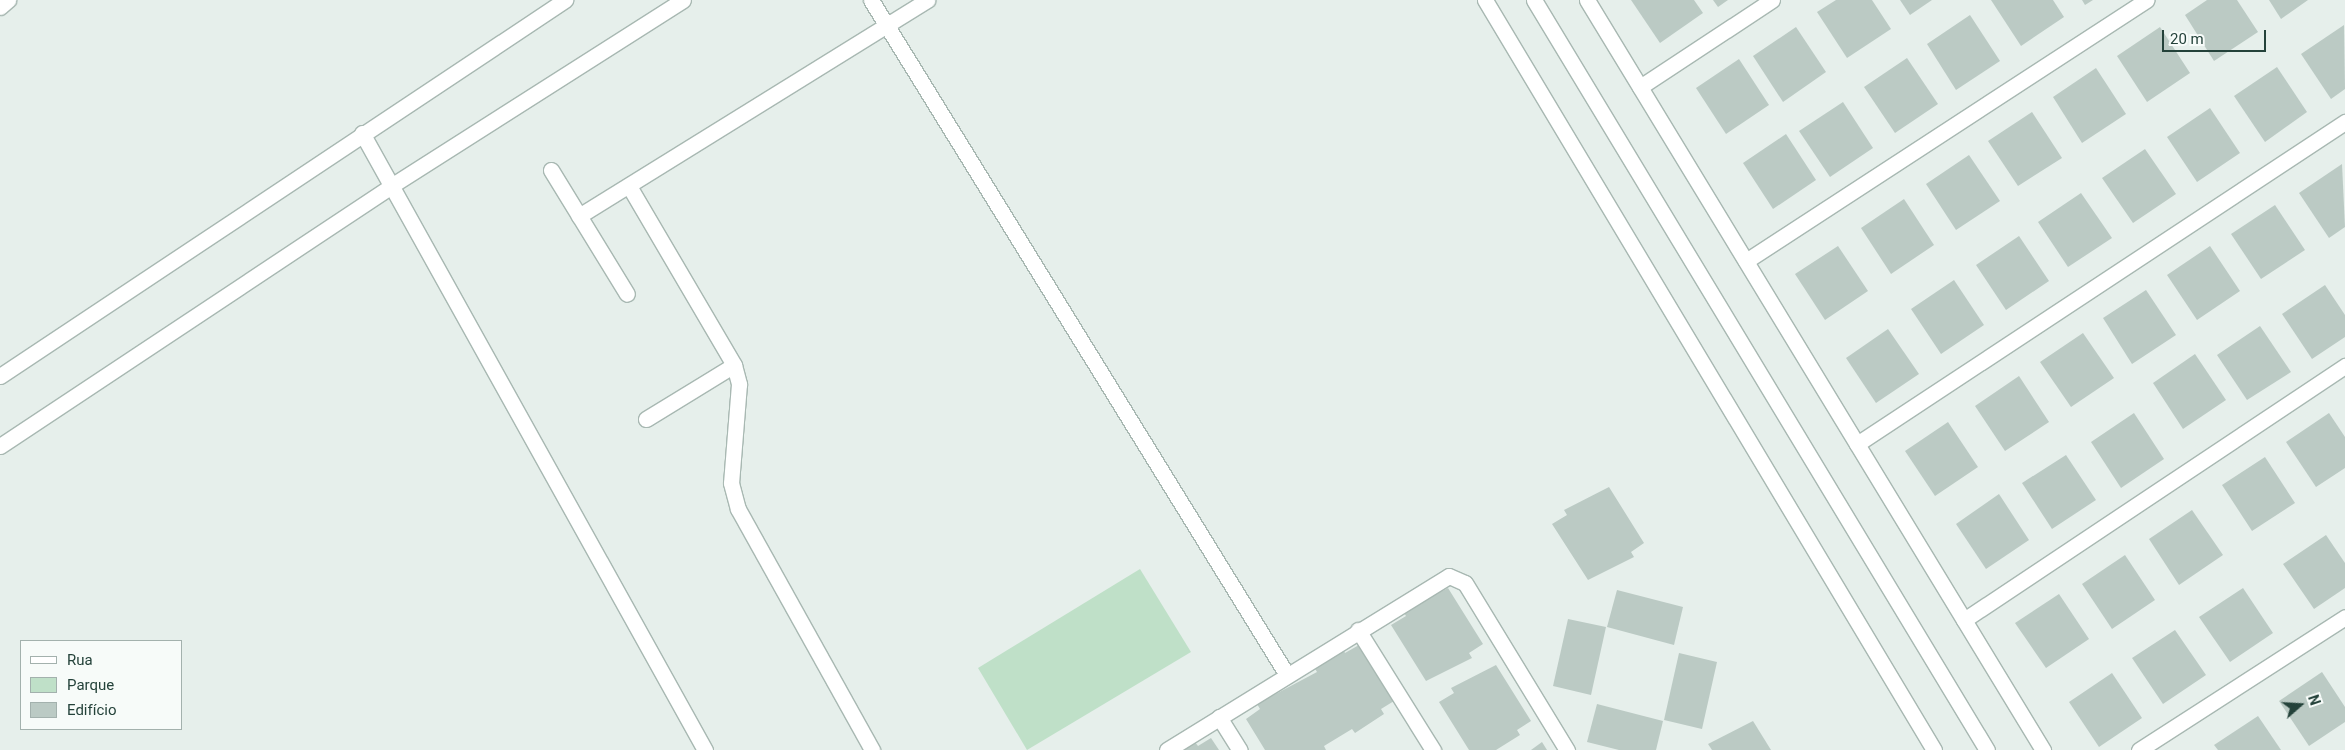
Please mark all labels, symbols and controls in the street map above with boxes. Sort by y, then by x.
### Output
scale bar [2165,20,2269,52]
text: 20 m [2170,30,2204,48]
legend [20,640,182,730]
text: Rua [67,651,93,669]
text: Parque [67,676,114,694]
north arrow [2275,680,2325,730]
text: N [2305,693,2323,707]
text: Edifício [67,701,116,719]

